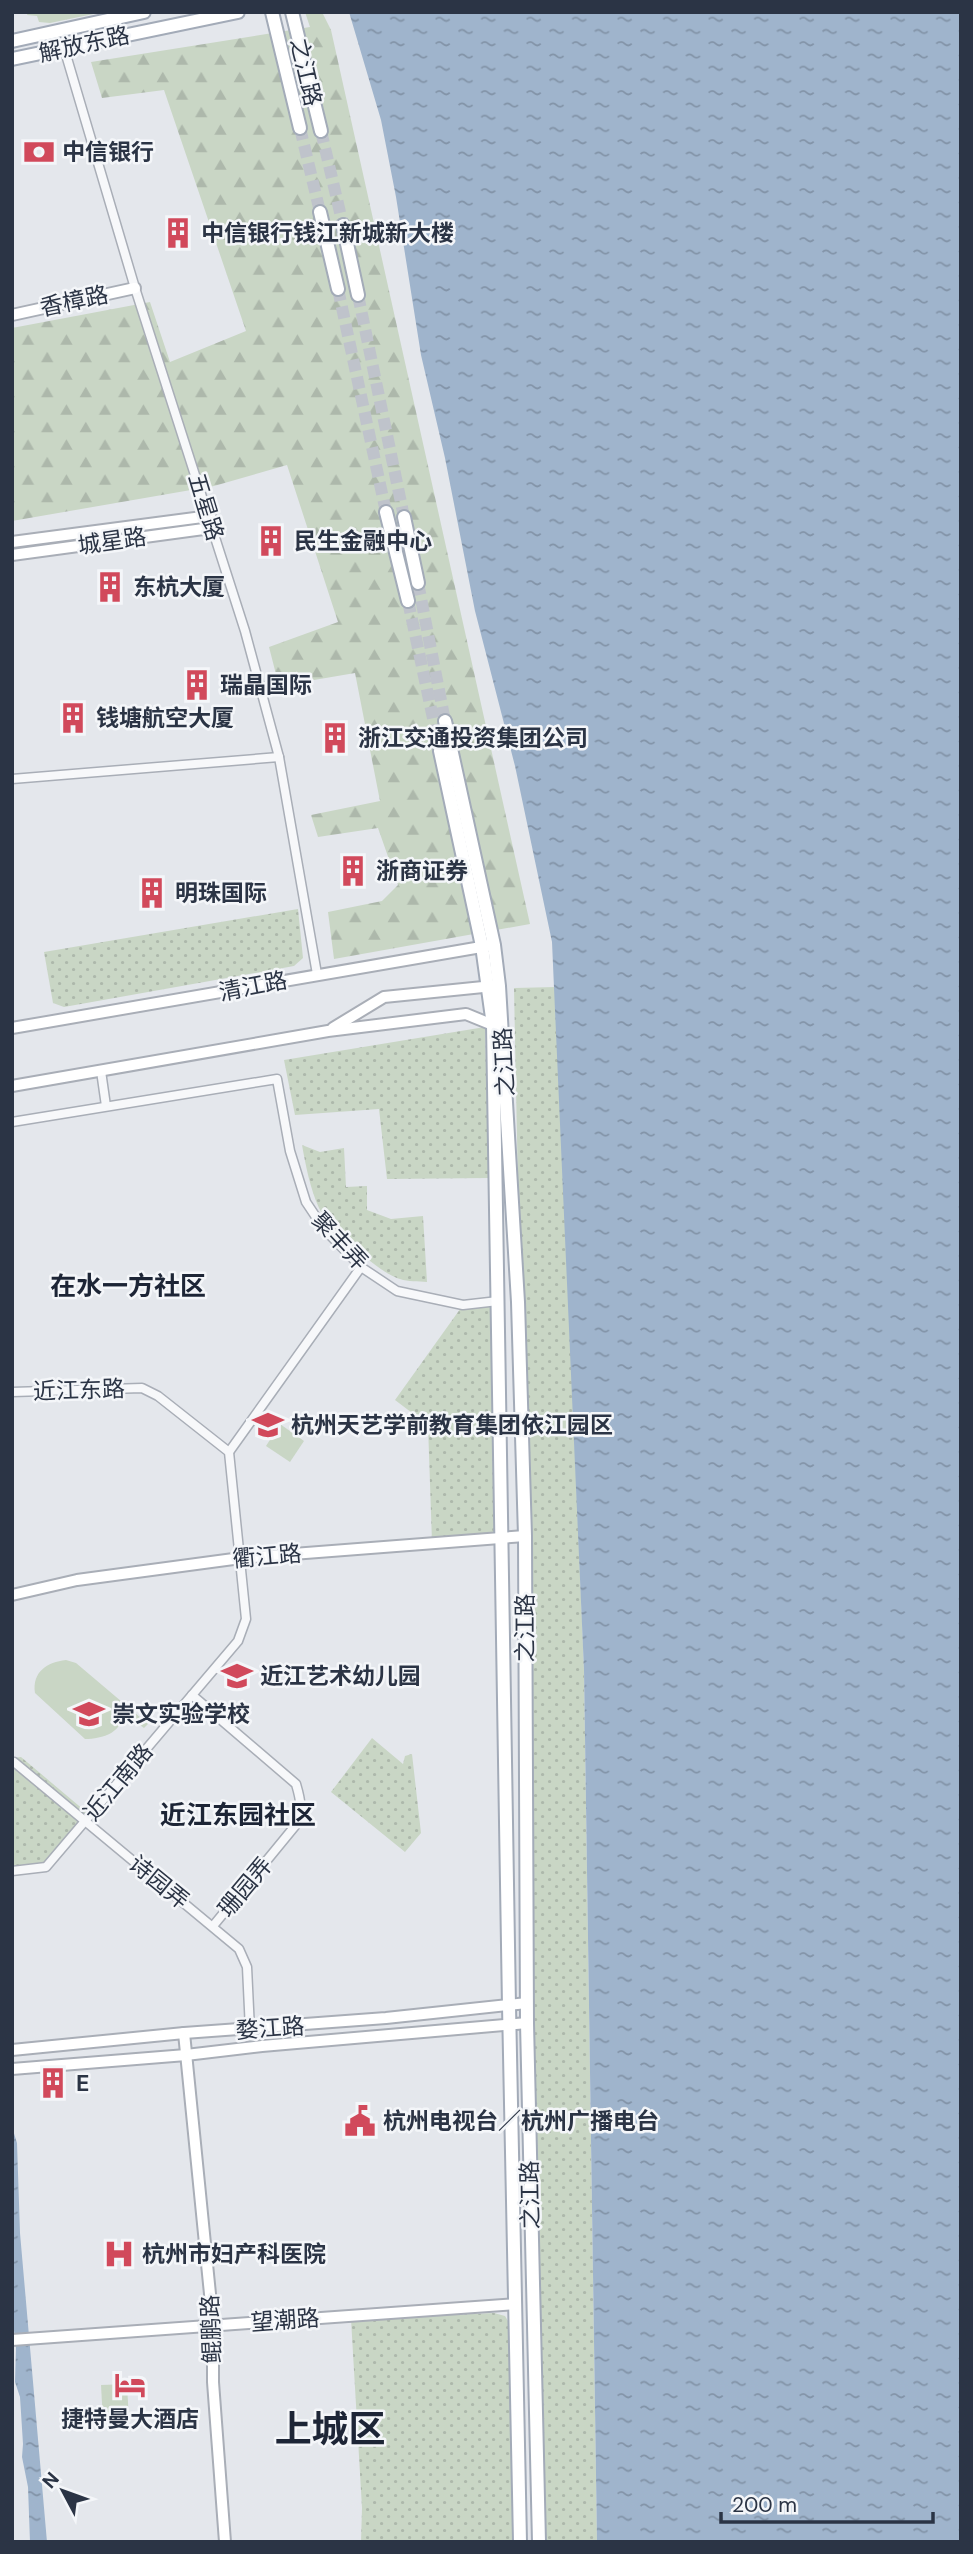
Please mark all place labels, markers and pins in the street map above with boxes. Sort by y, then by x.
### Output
bank icon: 中信银行 [22,135,56,169]
place label: 中信银行 [62,137,154,167]
building icon: 中信银行钱江新城新大楼 [161,216,195,250]
place label: 中信银行钱江新城新大楼 [201,218,454,248]
building icon: 民生金融中心 [254,524,288,558]
place label: 民生金融中心 [294,526,432,556]
building icon: 东杭大厦 [93,570,127,604]
place label: 东杭大厦 [133,572,225,602]
building icon: 瑞晶国际 [180,668,214,702]
place label: 瑞晶国际 [220,670,312,700]
building icon: 钱塘航空大厦 [56,701,90,735]
place label: 钱塘航空大厦 [96,703,234,733]
building icon: 浙江交通投资集团公司 [318,721,352,755]
place label: 浙江交通投资集团公司 [358,723,588,753]
building icon: 浙商证券 [336,854,370,888]
place label: 浙商证券 [376,856,468,886]
building icon: 明珠国际 [135,876,169,910]
place label: 明珠国际 [175,878,267,908]
school or university icon: 杭州天艺学前教育集团依江园区 [251,1408,285,1442]
place label: 杭州天艺学前教育集团依江园区 [291,1410,613,1440]
school or university icon: 近江艺术幼儿园 [220,1659,254,1693]
place label: 近江艺术幼儿园 [260,1661,421,1691]
school or university icon: 崇文实验学校 [72,1697,106,1731]
place label: 崇文实验学校 [112,1699,250,1729]
building icon: E [36,2066,70,2100]
place label: E [76,2068,89,2098]
public building icon: 杭州电视台／杭州广播电台 [343,2104,377,2138]
place label: 杭州电视台／杭州广播电台 [383,2106,659,2136]
hospital icon: 杭州市妇产科医院 [102,2237,136,2271]
place label: 杭州市妇产科医院 [142,2239,326,2269]
hotel icon: 捷特曼大酒店 [113,2368,147,2402]
place label: 捷特曼大酒店 [61,2404,199,2434]

